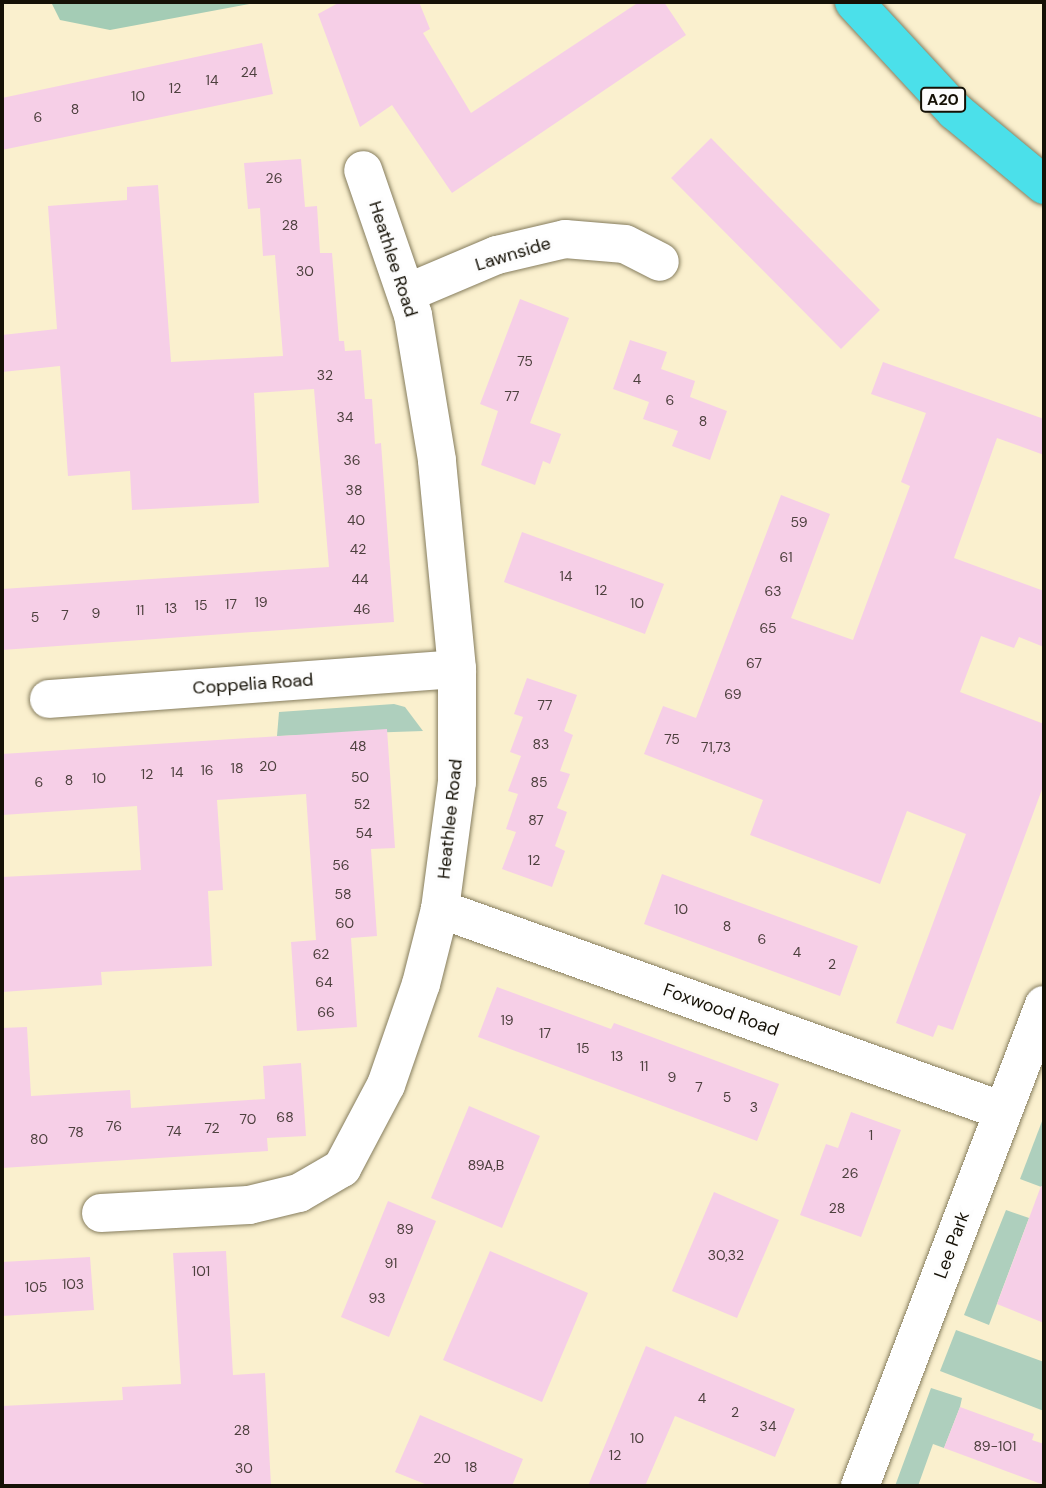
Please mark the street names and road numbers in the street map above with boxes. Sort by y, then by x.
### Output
road number: A20 [918,88,968,113]
street label: Heathlee Road [364,198,422,320]
street label: Lawnside [473,232,553,276]
street label: Coppelia Road [192,669,314,699]
street label: Heathlee Road [433,758,467,880]
street label: Foxwood Road [660,979,782,1041]
street label: Lee Park [930,1208,974,1282]

